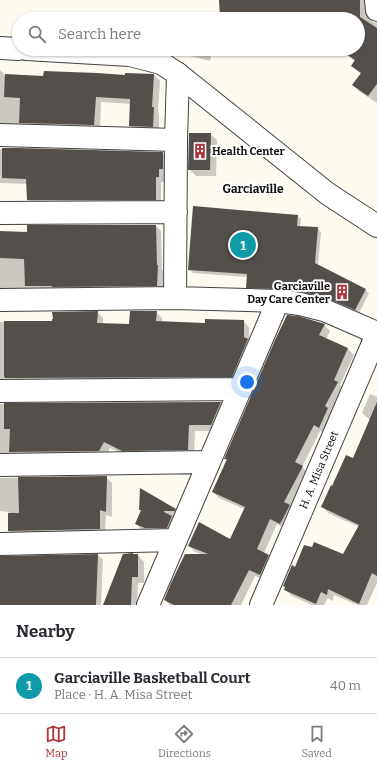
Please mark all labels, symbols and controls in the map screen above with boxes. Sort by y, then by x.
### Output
search box [12,12,365,56]
icon: search [26,23,48,45]
text: Search here [58,25,141,43]
building icon: Health Center [191,142,209,160]
place label: Health Center [212,145,285,158]
district label: Garciaville [222,182,284,196]
pin: 1 [230,230,256,260]
place label: Garciaville Day Care Center [247,280,331,306]
building icon: Garciaville Day Care Center [333,283,351,301]
your location [237,372,257,392]
street label: H. A. Misa Street [297,429,341,511]
text: Nearby [16,621,75,642]
text: Garciaville Basketball Court [54,669,251,687]
text: 1 [26,678,32,693]
text: 40 m [330,678,361,693]
text: Place · H. A. Misa Street [54,687,192,702]
tab: Map [45,723,67,760]
tab: Directions [158,723,211,760]
tab: Saved [301,723,332,760]

